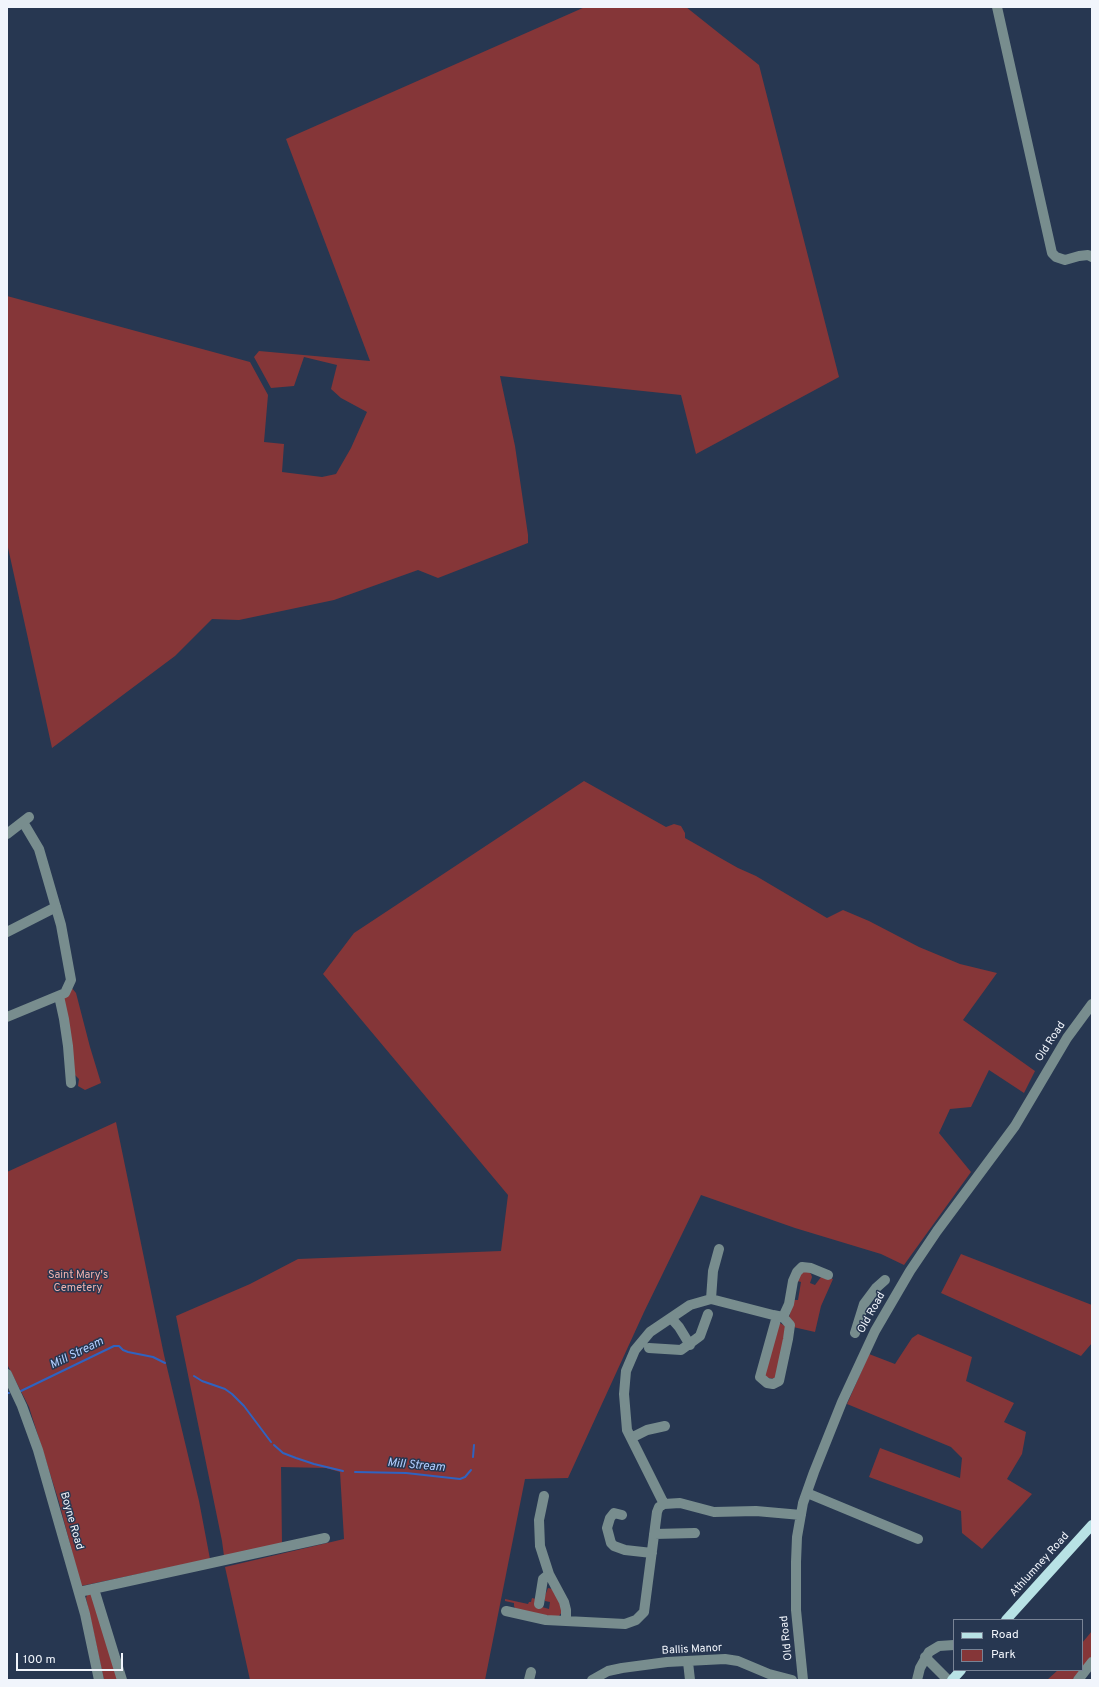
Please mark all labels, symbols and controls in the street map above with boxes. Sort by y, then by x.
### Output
street label: Old Road [1033,1019,1069,1065]
park label: Saint Mary's Cemetery [48,1269,108,1295]
street label: Old Road [855,1290,889,1336]
water label: Mill Stream [48,1335,106,1373]
water label: Mill Stream [386,1456,446,1476]
street label: Boyne Road [56,1491,86,1551]
street label: Athlumney Road [1008,1530,1072,1600]
street label: Old Road [778,1615,796,1661]
legend [953,1619,1083,1671]
text: Road [991,1627,1019,1643]
street label: Ballis Manor [661,1642,723,1658]
scale bar [18,1645,125,1671]
text: Park [991,1647,1016,1663]
text: 100 m [23,1652,56,1668]

